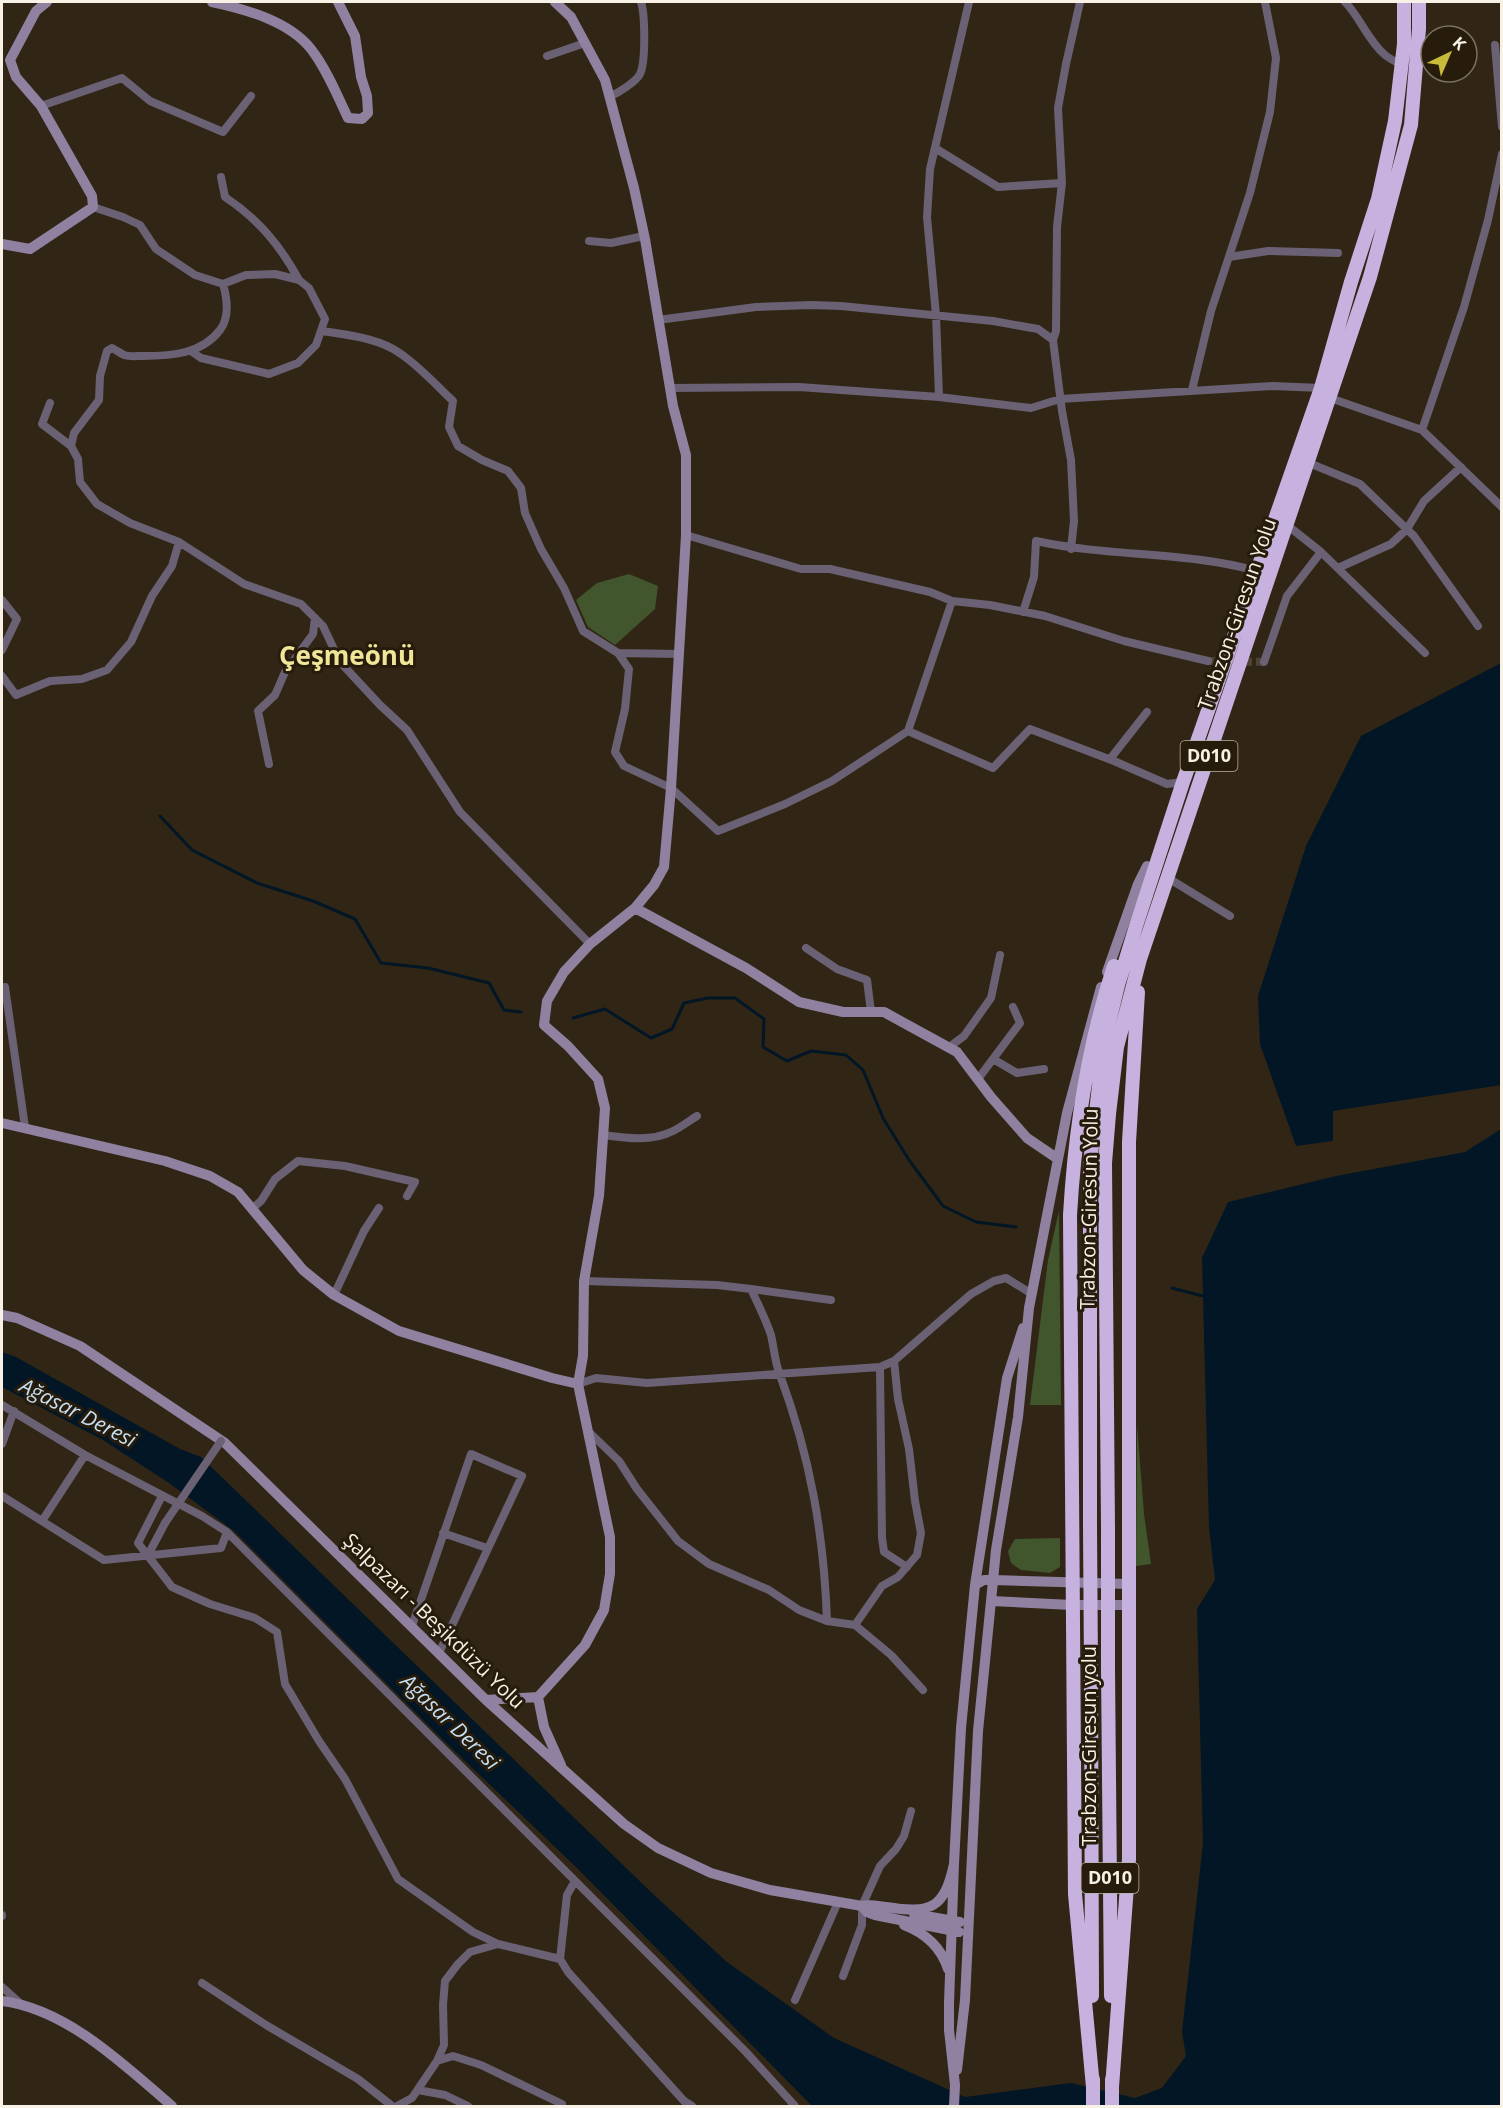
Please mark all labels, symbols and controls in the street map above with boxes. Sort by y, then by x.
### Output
north arrow [1419,24,1479,84]
text: K [1448,32,1471,55]
street label: Trabzon-Giresun Yolu [1191,514,1282,713]
district label: Çeşmeönü [279,637,415,673]
road number: D010 [1180,741,1238,771]
street label: Trabzon-Giresun Yolu [1073,1108,1104,1310]
water label: Ağasar Deresi [14,1370,142,1454]
street label: Şalpazarı - Beşikdüzü Yolu [338,1527,531,1714]
street label: Trabzon-Giresun yolu [1075,1646,1102,1846]
water label: Ağasar Deresi [394,1666,507,1776]
road number: D010 [1082,1863,1138,1893]

